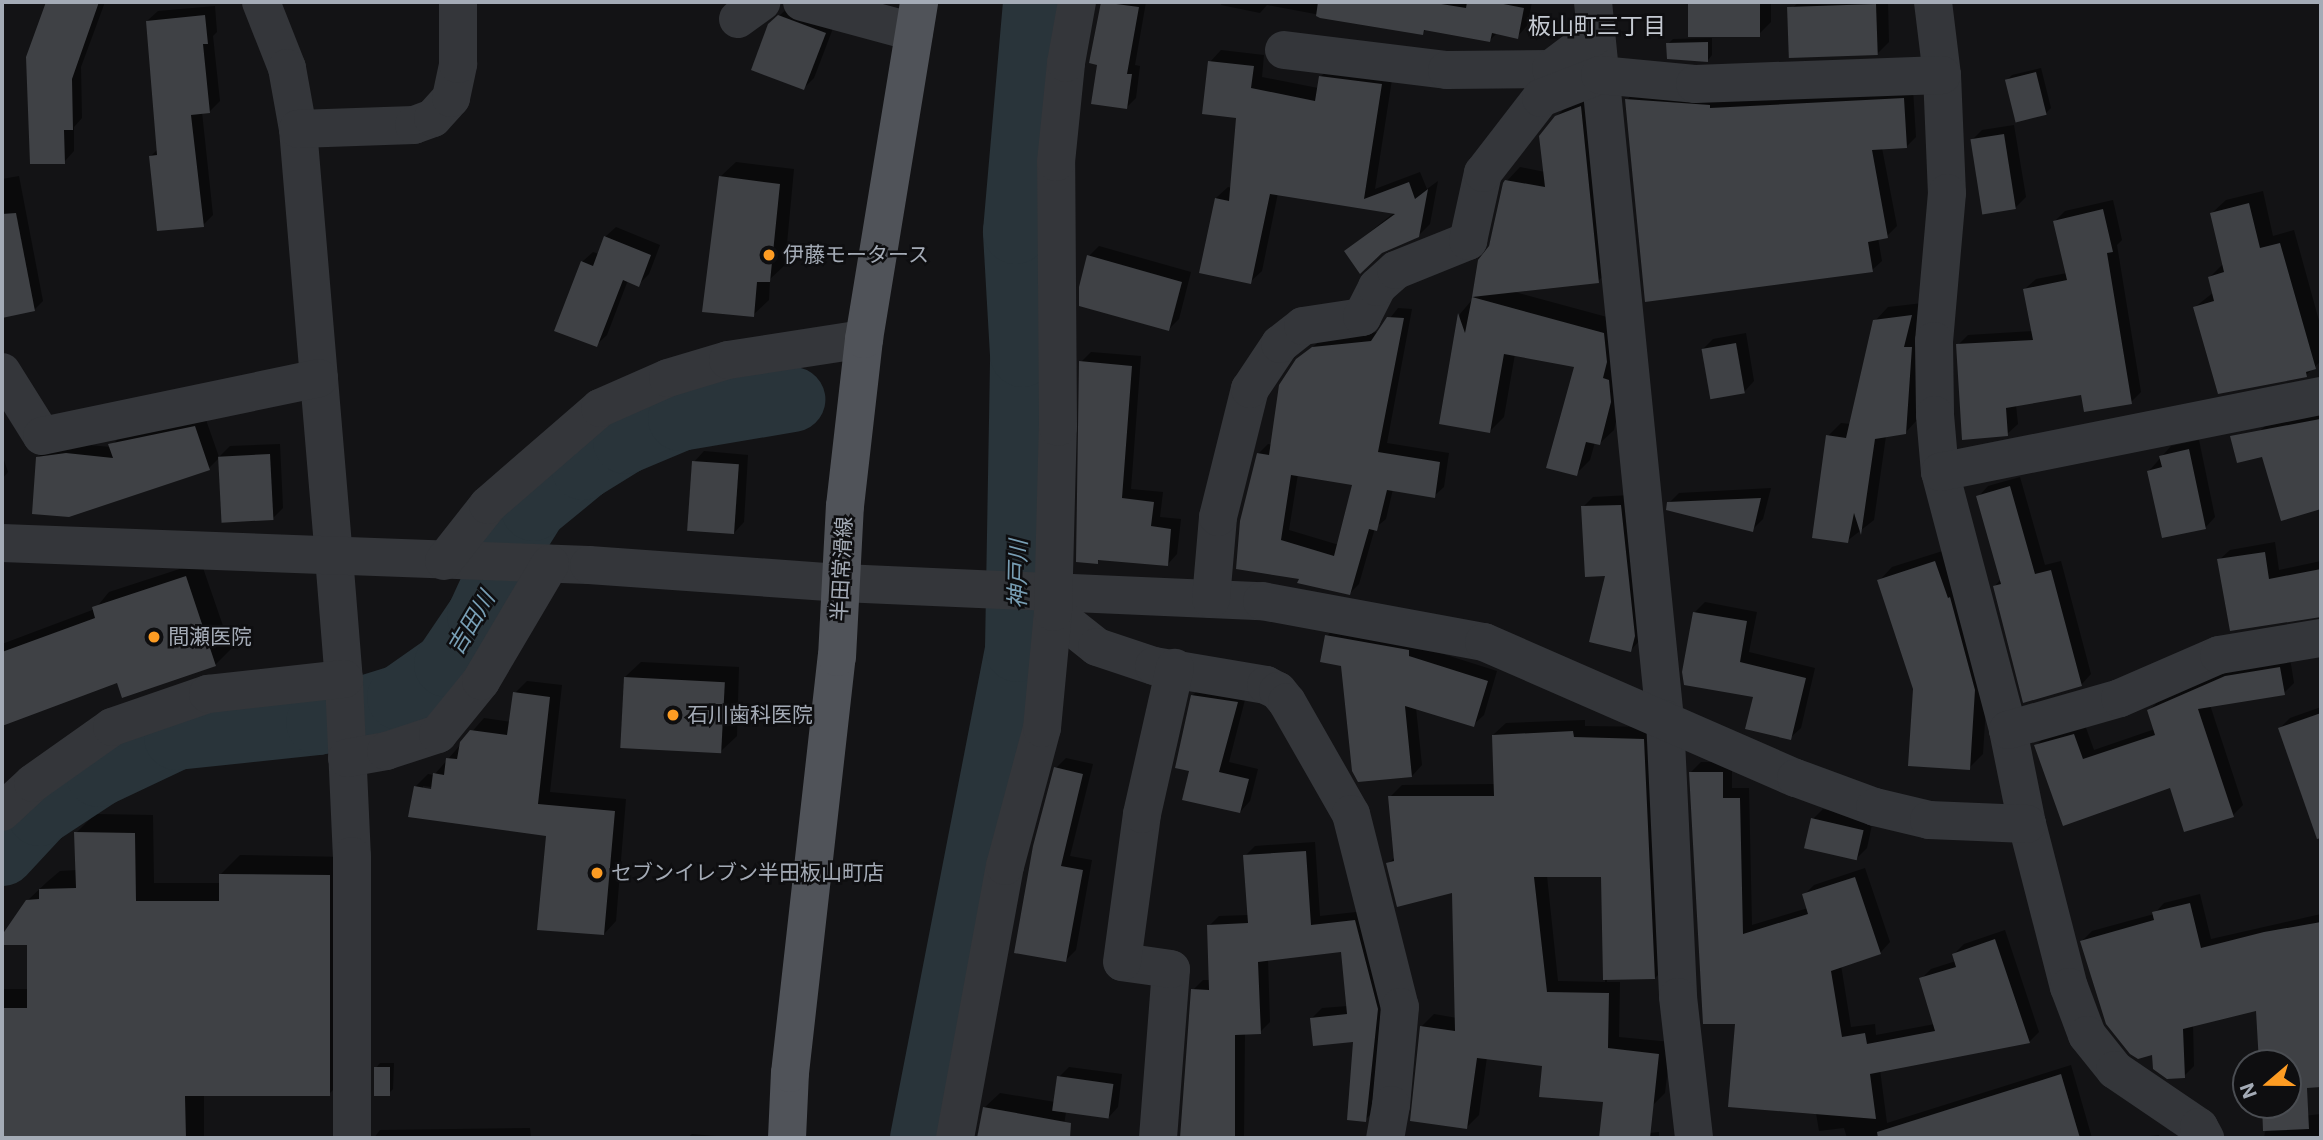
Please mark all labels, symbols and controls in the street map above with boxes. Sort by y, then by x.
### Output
district label: 板山町三丁目 [1528,12,1666,40]
place label: 伊藤モータース [783,242,930,268]
marker: 伊藤モータース [761,247,777,263]
street label: 半田常滑線 [827,516,857,622]
water label: 神戸川 [1004,539,1032,609]
water label: 吉田川 [441,586,501,660]
place label: 間瀬医院 [168,624,252,650]
marker: 間瀬医院 [146,629,162,645]
place label: 石川歯科医院 [687,702,813,728]
marker: 石川歯科医院 [665,707,681,723]
place label: セブンイレブン半田板山町店 [611,860,884,886]
marker: セブンイレブン半田板山町店 [589,865,605,881]
north arrow [2232,1049,2302,1119]
text: N [2235,1080,2262,1101]

